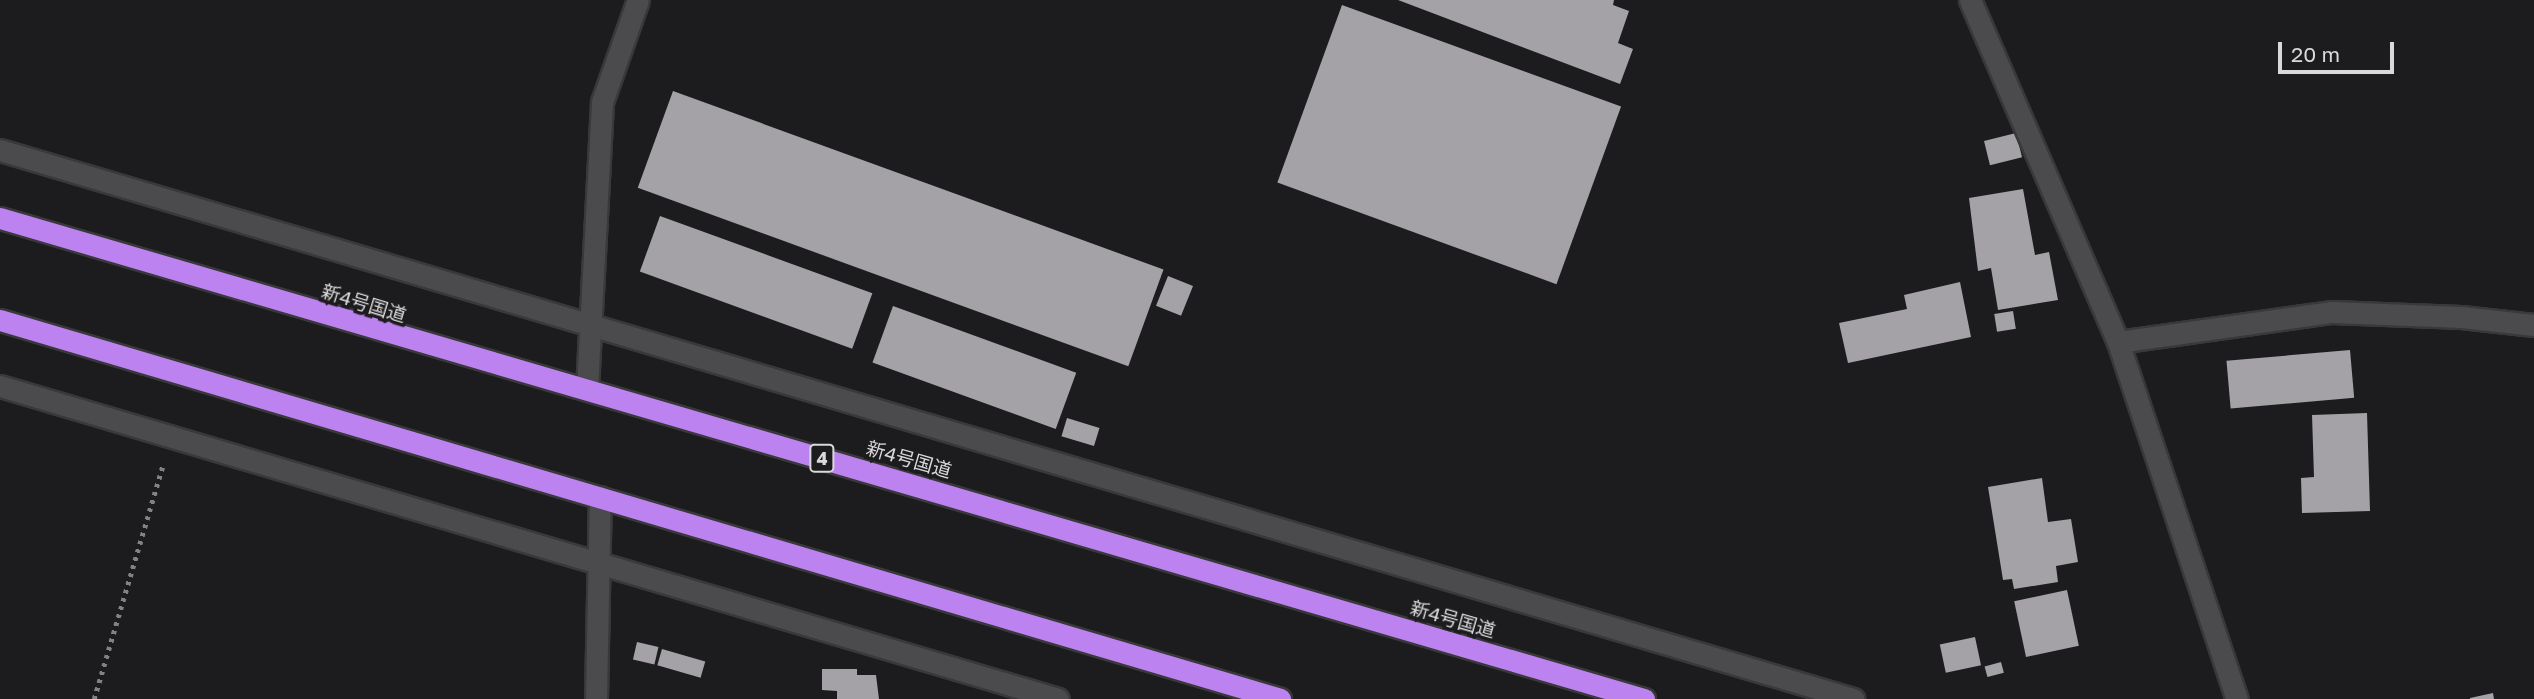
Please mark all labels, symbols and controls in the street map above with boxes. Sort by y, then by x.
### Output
scale bar [2282,28,2398,72]
text: 20 m [2291,41,2340,67]
street label: 新4号国道 [319,279,409,327]
street label: 新4号国道 [864,436,954,482]
road number: 4 [808,444,836,472]
street label: 新4号国道 [1408,596,1498,642]

